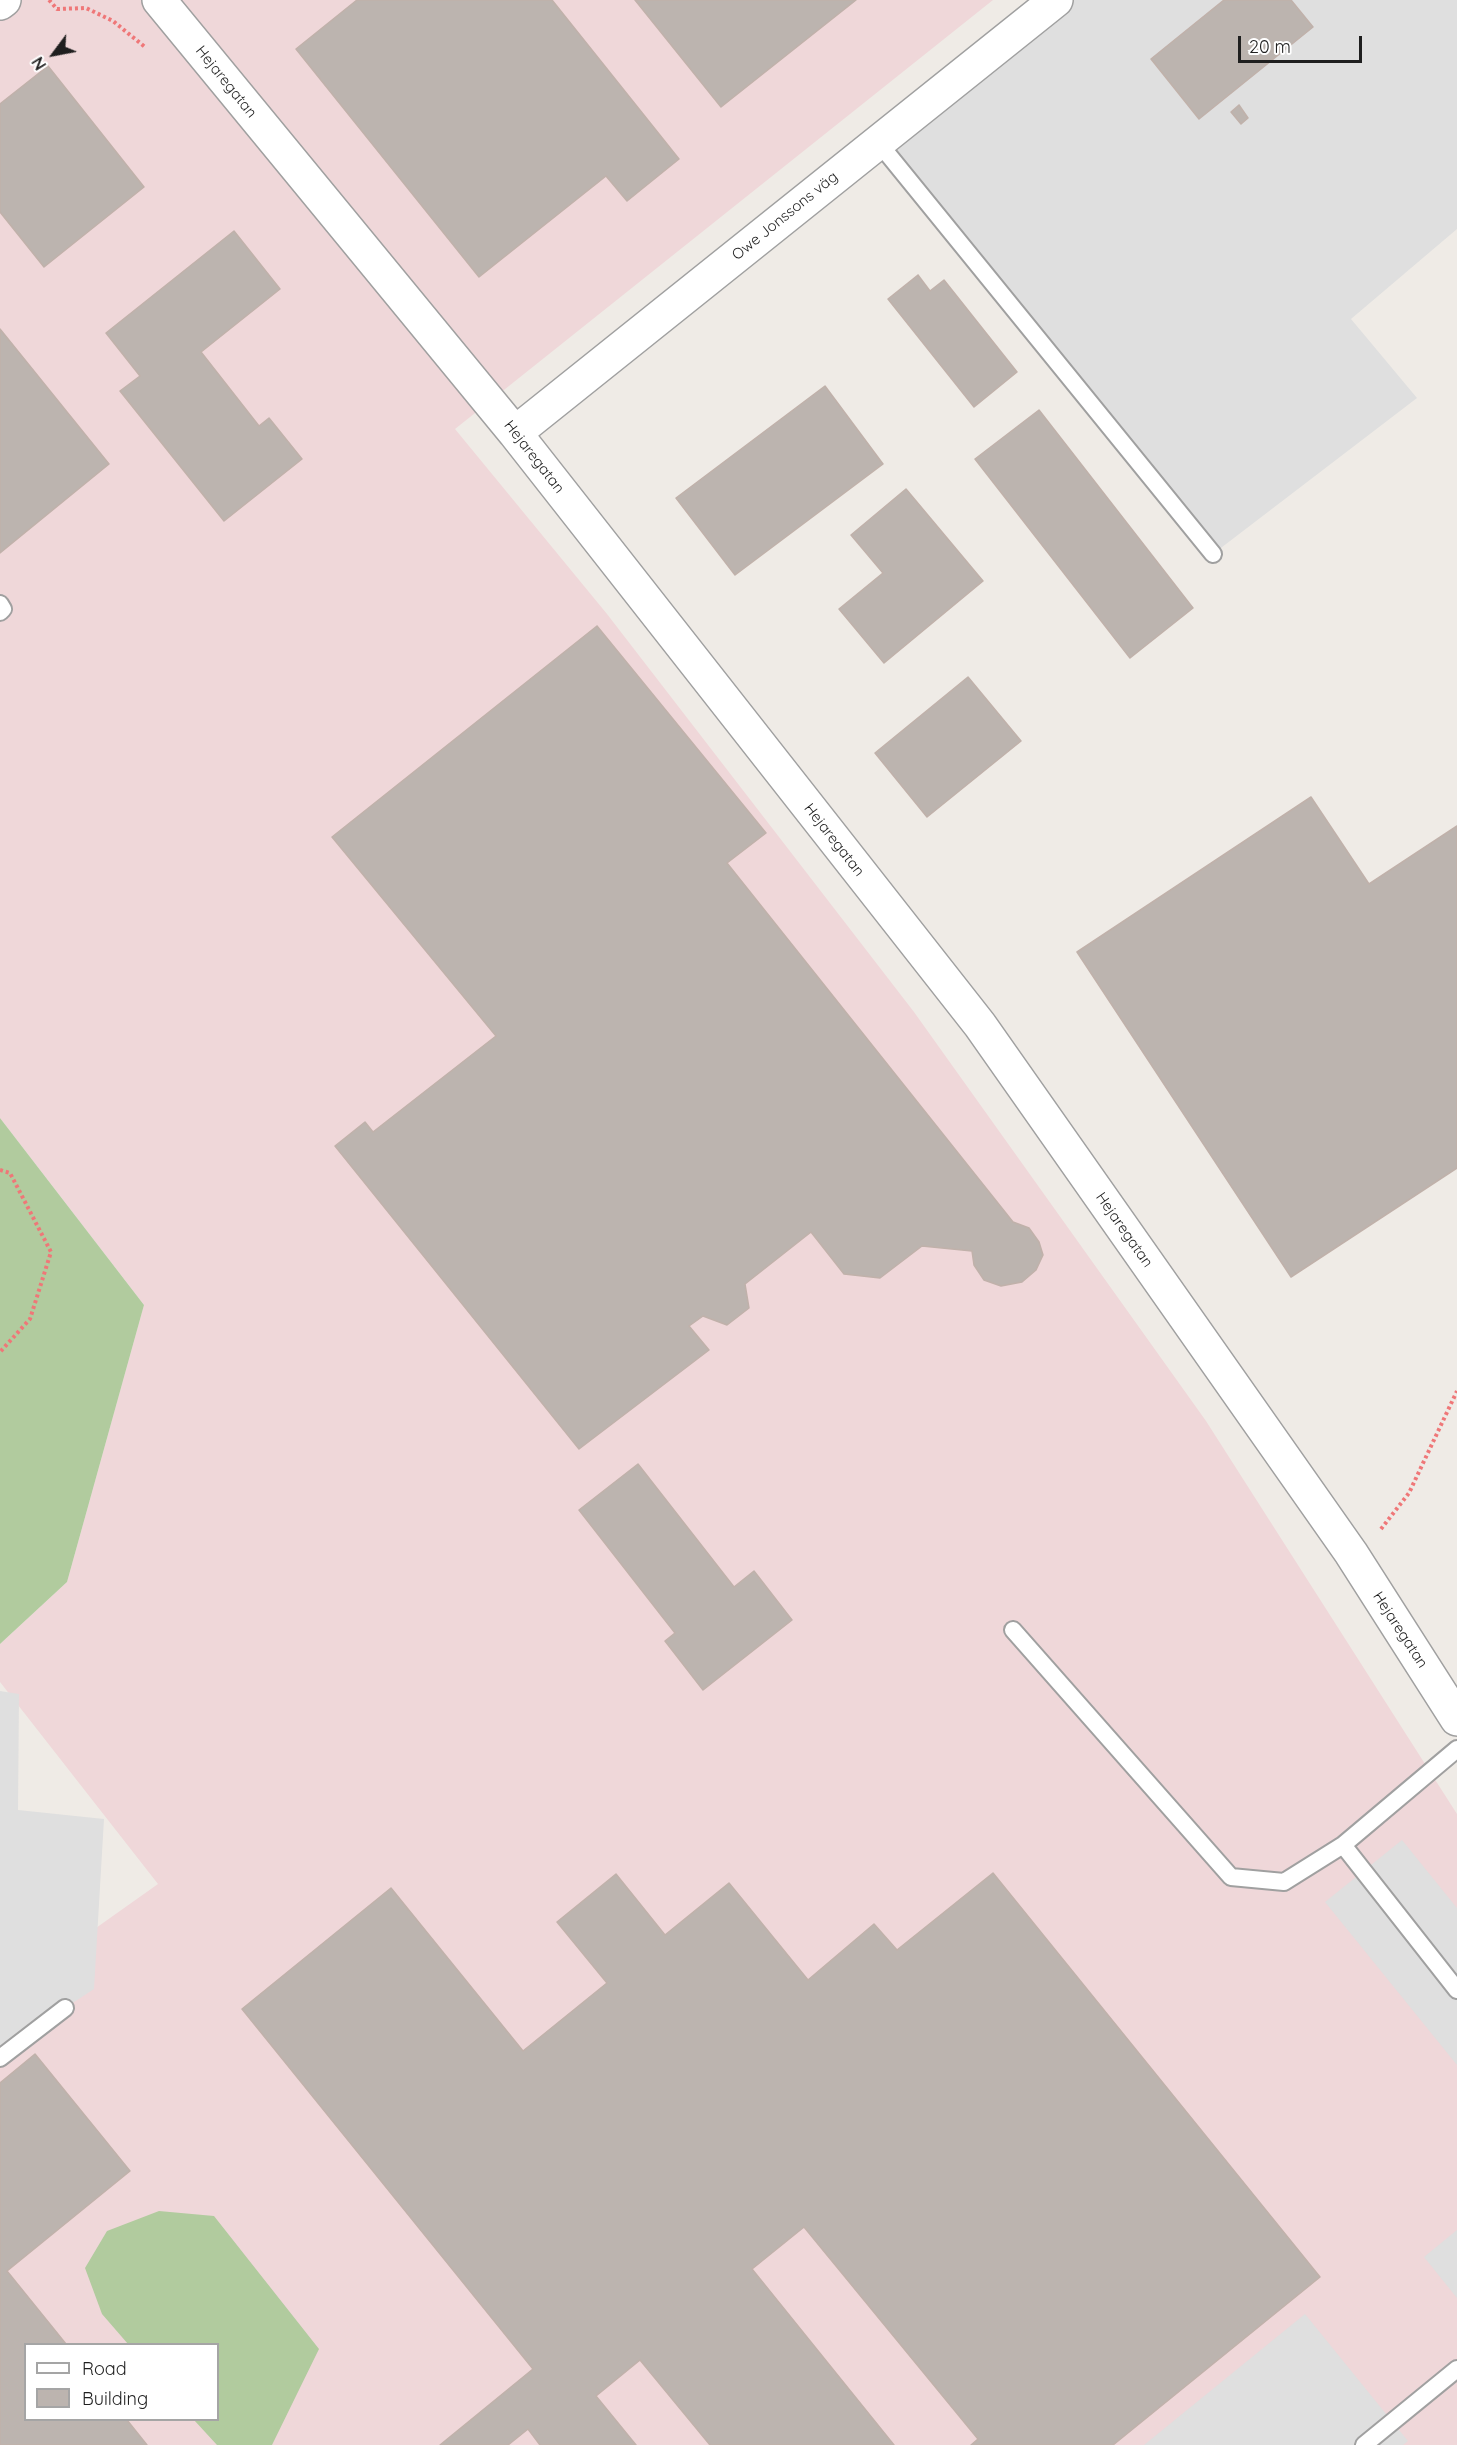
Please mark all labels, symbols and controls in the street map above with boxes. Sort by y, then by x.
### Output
north arrow [24,24,84,84]
scale bar [1241,24,1366,62]
text: 20 m [1249,35,1291,58]
street label: Hejaregatan [191,42,261,122]
text: N [27,53,50,74]
street label: Owe Jonssons väg [728,168,842,264]
street label: Hejaregatan [500,417,568,497]
street label: Hejaregatan [800,800,868,880]
street label: Hejaregatan [1092,1189,1156,1271]
street label: Hejaregatan [1369,1588,1431,1672]
legend [24,2343,219,2421]
text: Road [82,2357,127,2380]
text: Building [82,2387,148,2410]

